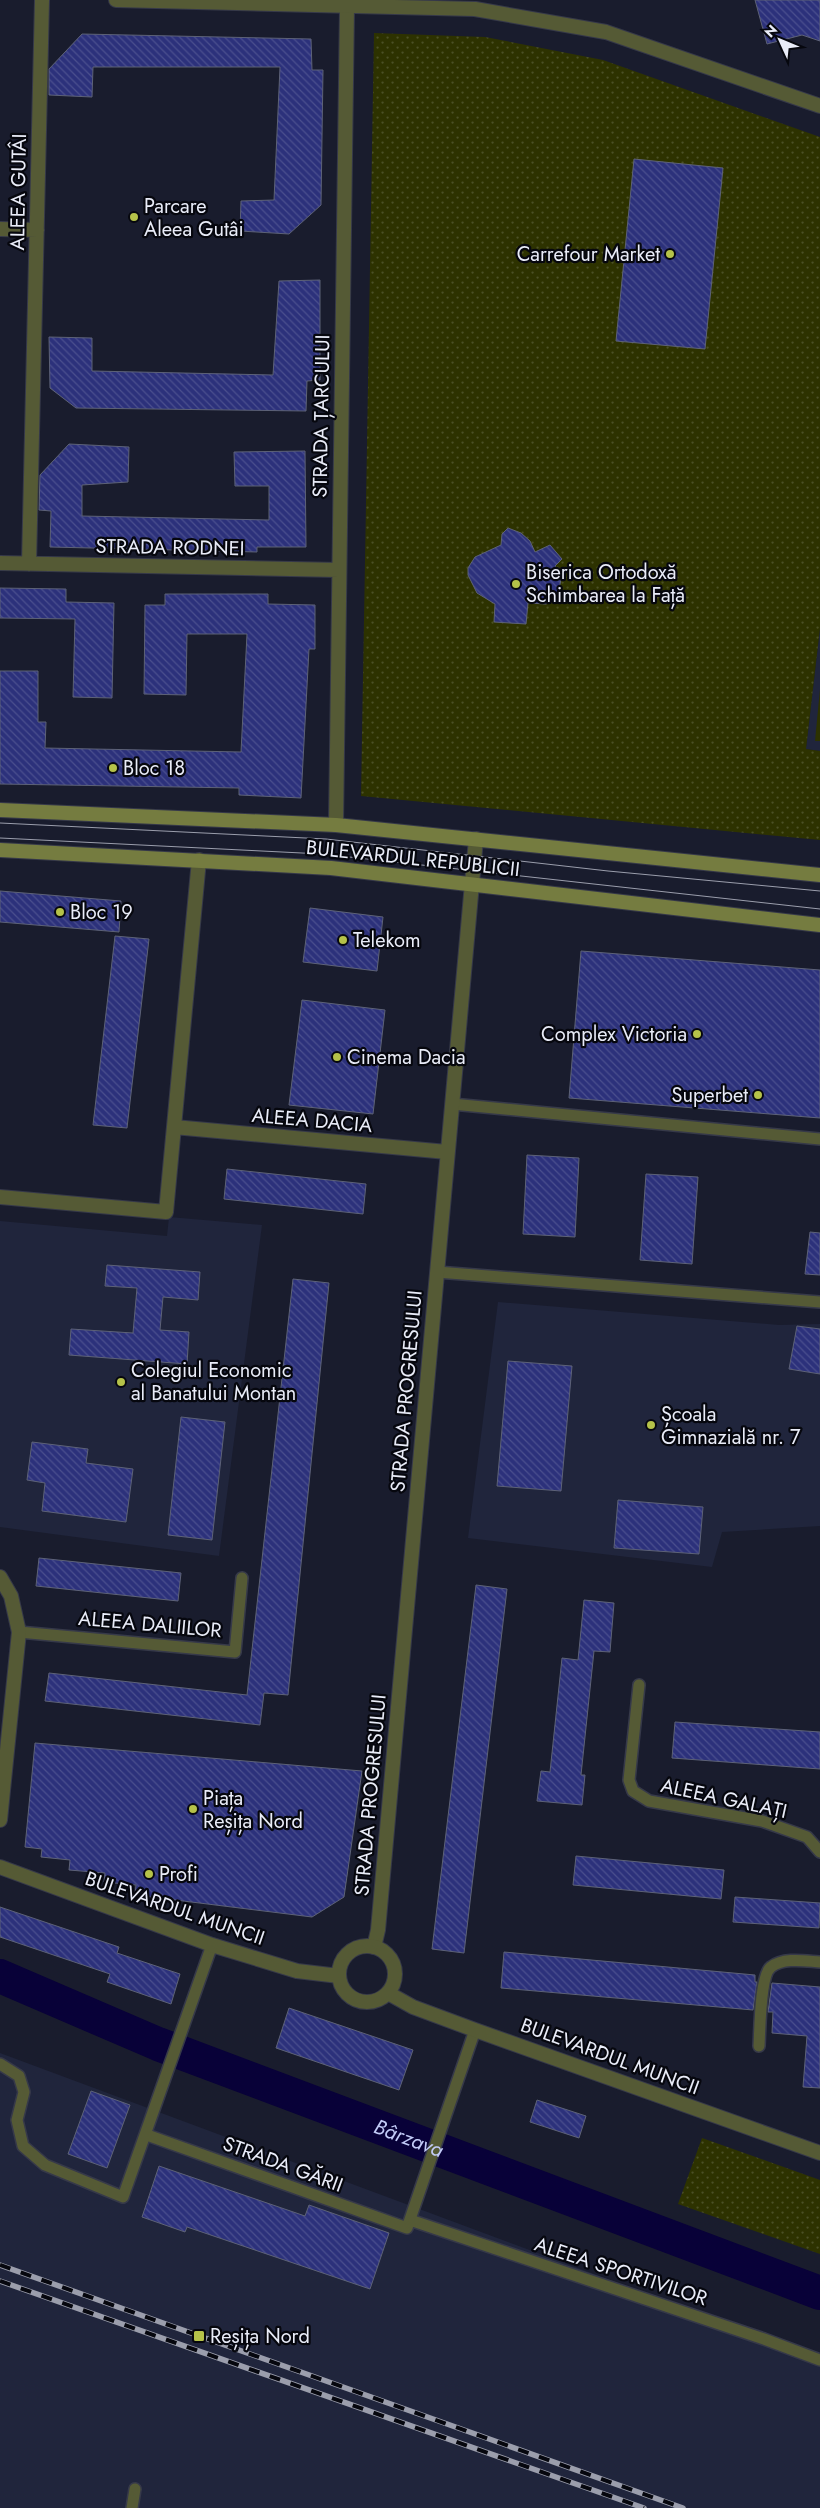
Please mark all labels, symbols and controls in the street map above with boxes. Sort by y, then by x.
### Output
north arrow [755,15,805,65]
text: N [760,20,782,42]
street label: ALEEA GUTÂI [3,133,34,251]
place label: Parcare Aleea Gutâi [144,192,244,244]
marker: Parcare Aleea Gutâi [128,211,140,223]
place label: Carrefour Market [517,240,660,269]
marker: Carrefour Market [664,248,676,260]
street label: STRADA ȚARCULUI [306,334,337,498]
street label: STRADA RODNEI [95,532,245,563]
place label: Biserica Ortodoxă Schimbarea la Față [526,558,685,610]
marker: Biserica Ortodoxă Schimbarea la Față [510,578,522,590]
place label: Bloc 18 [123,754,185,783]
marker: Bloc 18 [107,762,119,774]
street label: BULEVARDUL REPUBLICII [305,833,521,884]
place label: Bloc 19 [70,898,133,927]
marker: Bloc 19 [54,906,66,918]
place label: Telekom [353,926,421,955]
marker: Telekom [337,934,349,946]
place label: Complex Victoria [541,1020,687,1049]
marker: Complex Victoria [691,1028,703,1040]
place label: Cinema Dacia [347,1043,466,1072]
marker: Cinema Dacia [331,1051,343,1063]
place label: Superbet [671,1081,748,1110]
marker: Superbet [752,1089,764,1101]
street label: ALEEA DACIA [251,1101,374,1140]
street label: STRADA PROGRESULUI [383,1289,430,1493]
place label: Colegiul Economic al Banatului Montan [131,1356,296,1408]
marker: Colegiul Economic al Banatului Montan [115,1376,127,1388]
place label: Școala Gimnazială nr. 7 [661,1400,801,1452]
marker: Școala Gimnazială nr. 7 [645,1419,657,1431]
street label: ALEEA DALIILOR [77,1604,223,1645]
street label: STRADA PROGRESULUI [347,1693,394,1897]
street label: ALEEA GALAȚI [658,1771,790,1826]
place label: Piața Reșița Nord [203,1784,303,1836]
marker: Piața Reșița Nord [187,1803,199,1815]
place label: Profi [159,1860,198,1889]
street label: BULEVARDUL MUNCII [81,1864,268,1953]
marker: Profi [143,1868,155,1880]
street label: BULEVARDUL MUNCII [516,2011,703,2102]
water label: Bârzava [370,2112,448,2165]
street label: STRADA GĂRII [219,2129,347,2200]
street label: ALEEA SPORTIVILOR [531,2230,711,2313]
place label: Reșița Nord [210,2322,310,2351]
marker: Reșița Nord [192,2329,206,2343]

